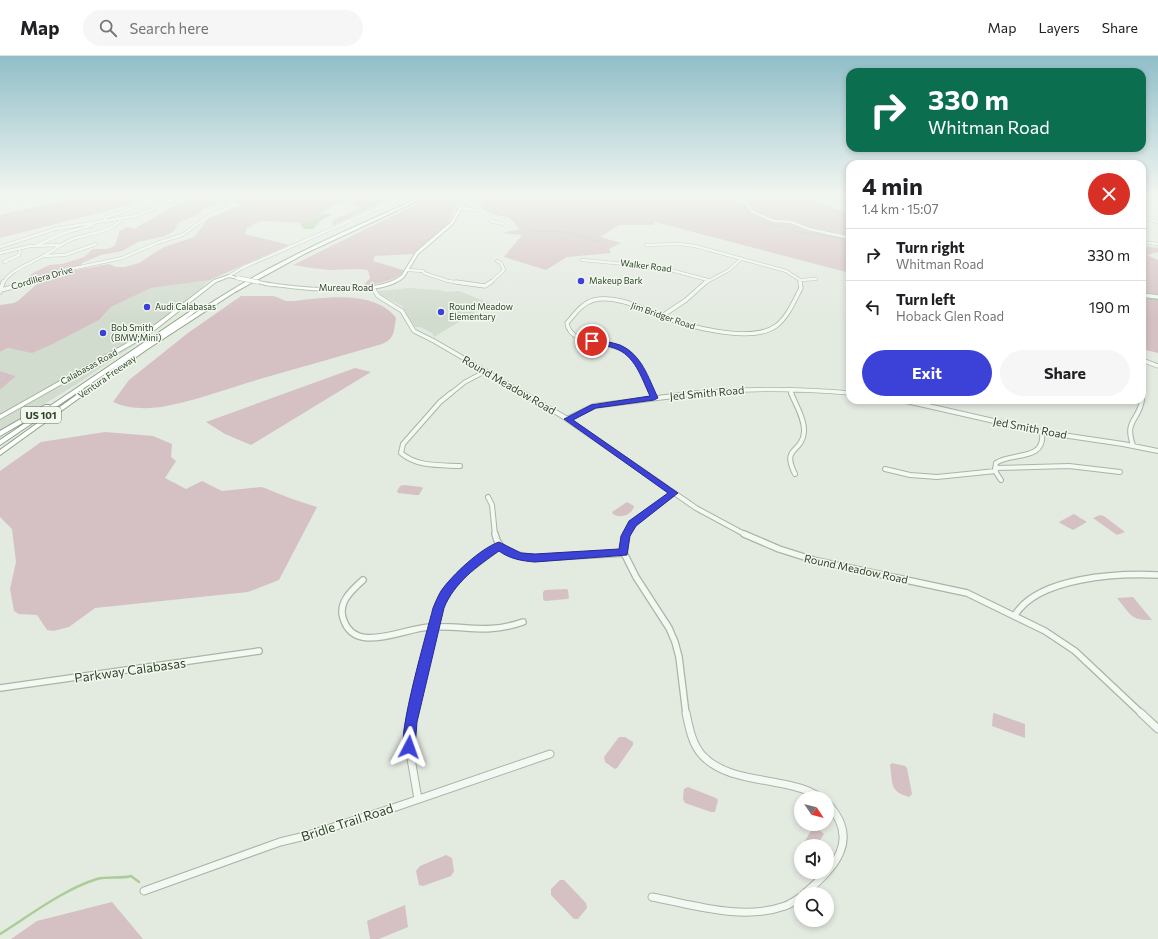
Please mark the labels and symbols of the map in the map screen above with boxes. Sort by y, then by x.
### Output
street label: Walker Road [620,257,672,274]
street label: Cordillera Drive [10,263,74,292]
place label: Makeup Bark [589,275,643,286]
marker: Makeup Bark [576,276,586,286]
street label: Mureau Road [319,282,373,293]
street label: Jim Bridger Road [630,299,697,332]
place label: Audi Calabasas [155,301,216,312]
place label: Round Meadow Elementary [449,301,513,322]
marker: Audi Calabasas [142,302,152,312]
marker: Round Meadow Elementary [436,307,446,317]
place label: Bob Smith (BMW;Mini) [111,322,162,343]
pin [575,324,609,358]
marker: Bob Smith (BMW;Mini) [98,328,108,338]
street label: Calabasas Road [58,346,119,387]
street label: Ventura Freeway [76,352,138,401]
street label: Round Meadow Road [460,352,558,417]
street label: Jed Smith Road [669,383,745,403]
road number: US 101 [21,407,61,423]
street label: Jed Smith Road [992,414,1068,442]
street label: Round Meadow Road [803,551,909,586]
street label: Parkway Calabasas [73,654,187,686]
position arrow [388,726,430,768]
north arrow [794,791,834,831]
street label: Bridle Trail Road [299,800,395,844]

